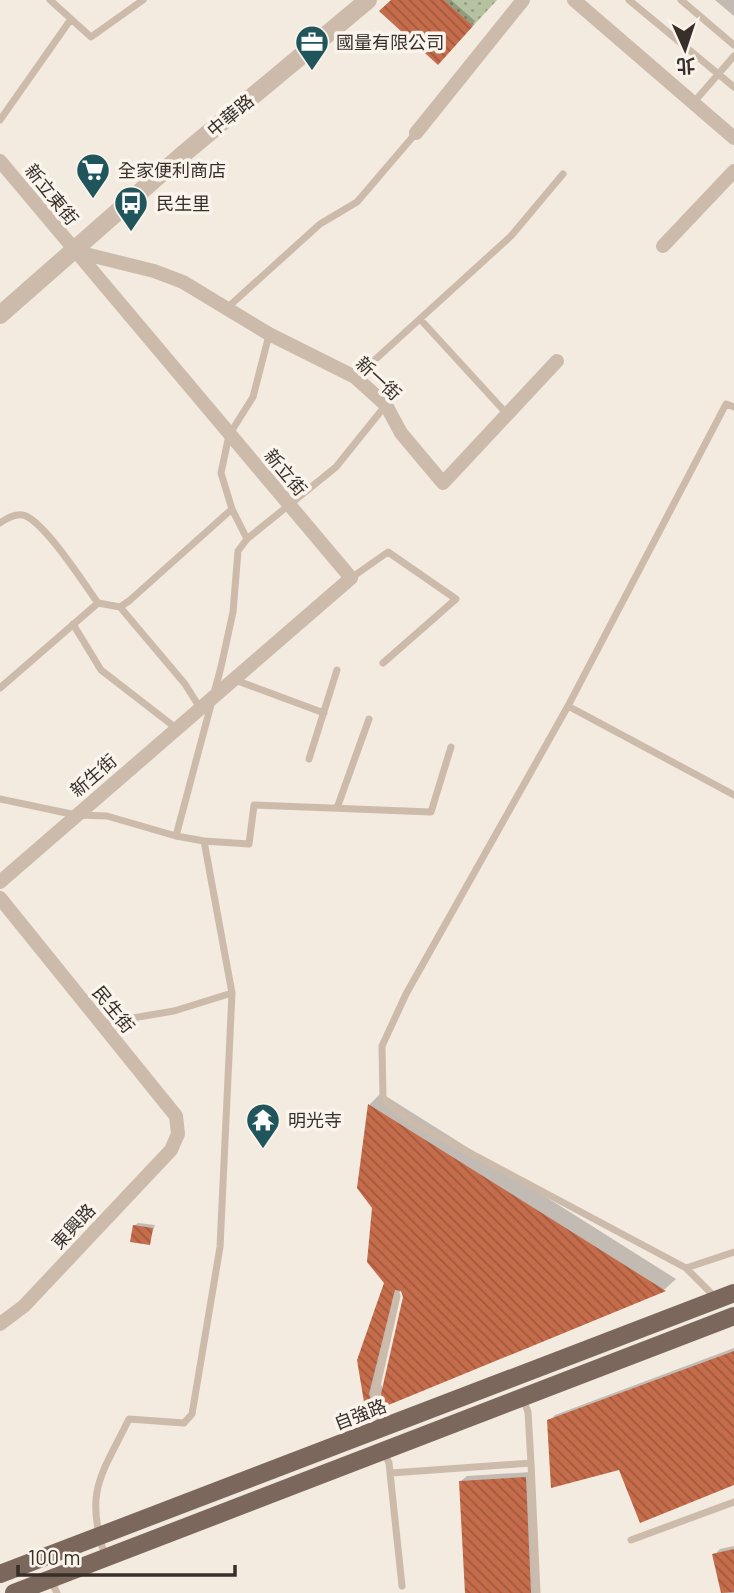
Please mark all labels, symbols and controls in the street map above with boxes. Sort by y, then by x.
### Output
north arrow [650,14,720,84]
office icon: 國量有限公司 [293,23,331,72]
place label: 國量有限公司 [336,31,444,53]
text: 北 [676,54,696,78]
street label: 中華路 [202,89,258,141]
supermarket icon: 全家便利商店 [74,151,112,200]
street label: 新立東街 [21,159,83,229]
place label: 全家便利商店 [118,159,226,181]
bus stop icon: 民生里 [112,184,150,233]
place label: 民生里 [156,192,210,214]
street label: 新一街 [352,352,406,404]
street label: 新立街 [260,444,312,500]
street label: 新生街 [65,749,121,801]
street label: 民生街 [88,981,140,1037]
temple icon: 明光寺 [244,1101,282,1150]
place label: 明光寺 [288,1109,342,1131]
street label: 東興路 [47,1199,99,1253]
street label: 自強路 [331,1394,389,1434]
scale bar [18,1534,234,1578]
text: 100 m [28,1544,81,1569]

